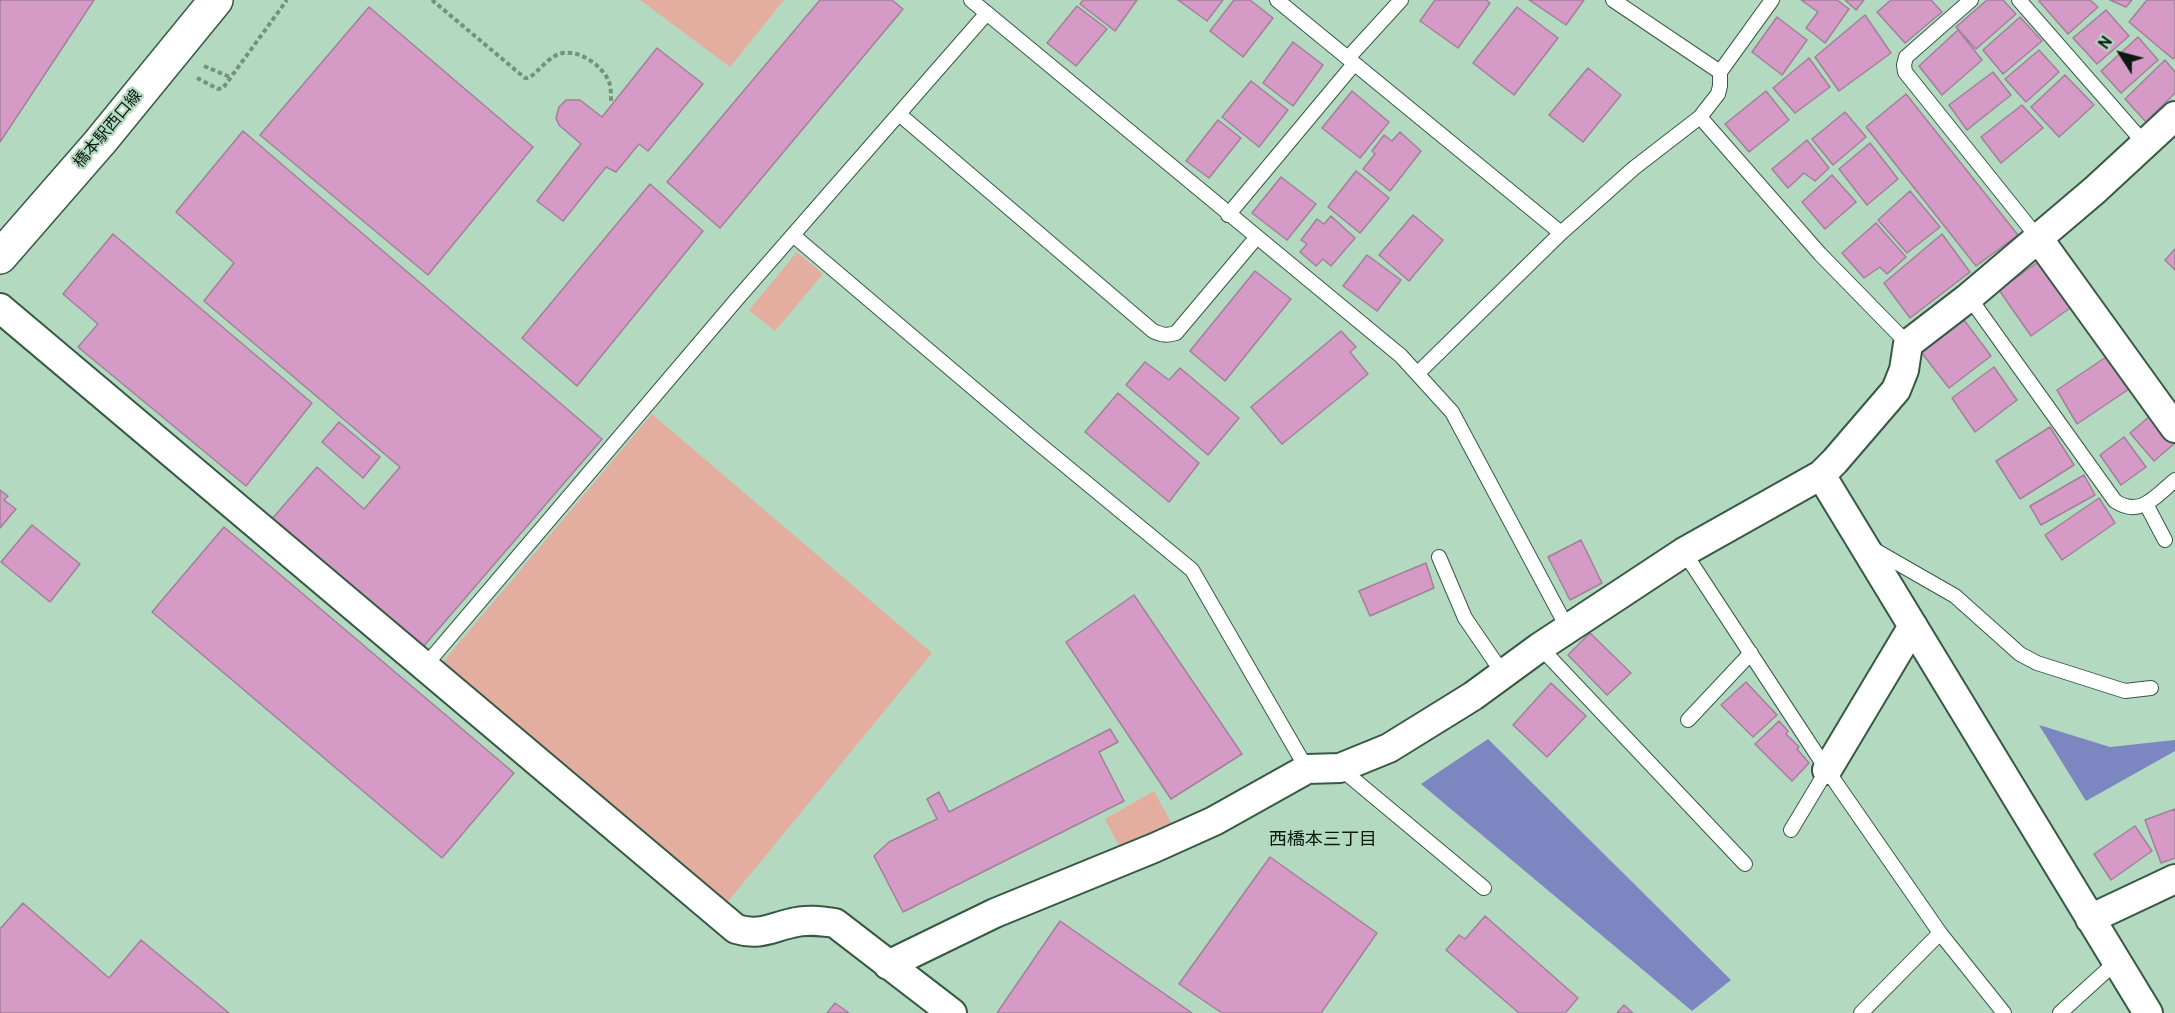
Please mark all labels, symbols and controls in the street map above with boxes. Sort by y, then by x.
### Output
north arrow [2091,24,2151,84]
text: N [2095,33,2118,54]
street label: 橋本駅西口線 [71,87,147,173]
district label: 西橋本三丁目 [1269,830,1377,852]

